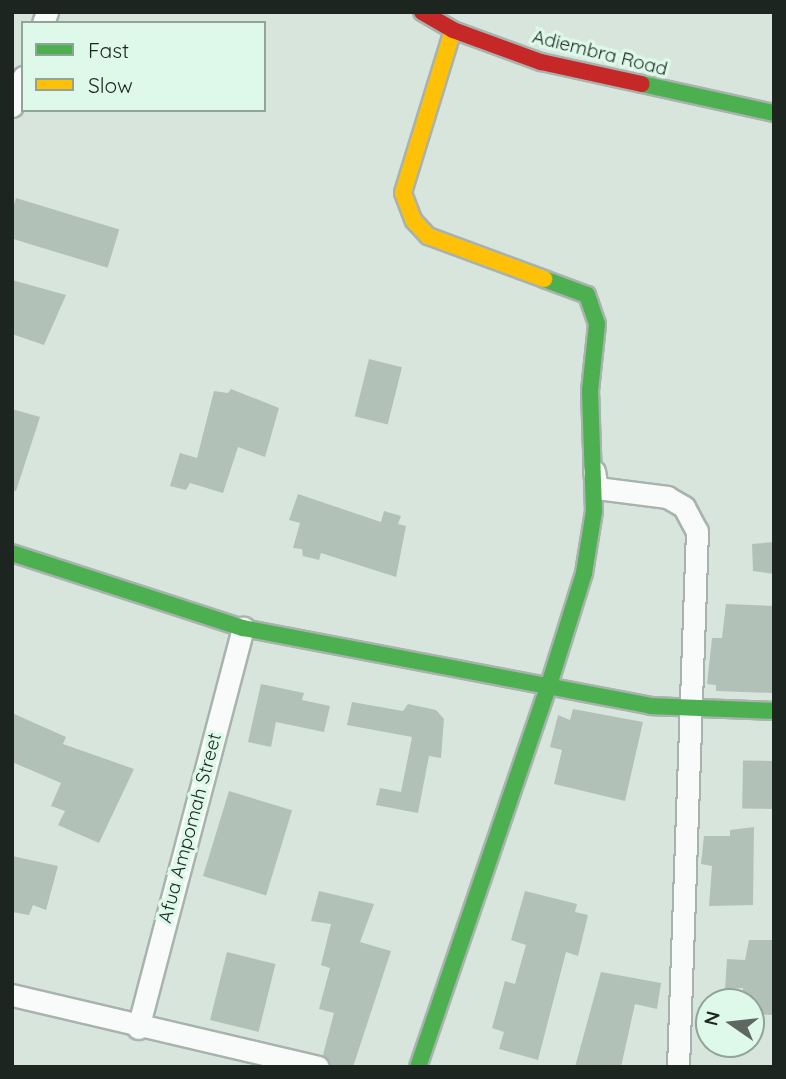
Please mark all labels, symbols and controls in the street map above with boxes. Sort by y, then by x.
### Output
legend [21,21,266,112]
street label: Adiembra Road [530,25,670,81]
text: Fast [88,37,129,63]
text: Slow [88,72,133,98]
street label: Afua Ampomah Street [154,730,226,926]
north arrow [695,988,765,1058]
text: N [698,1009,725,1028]

